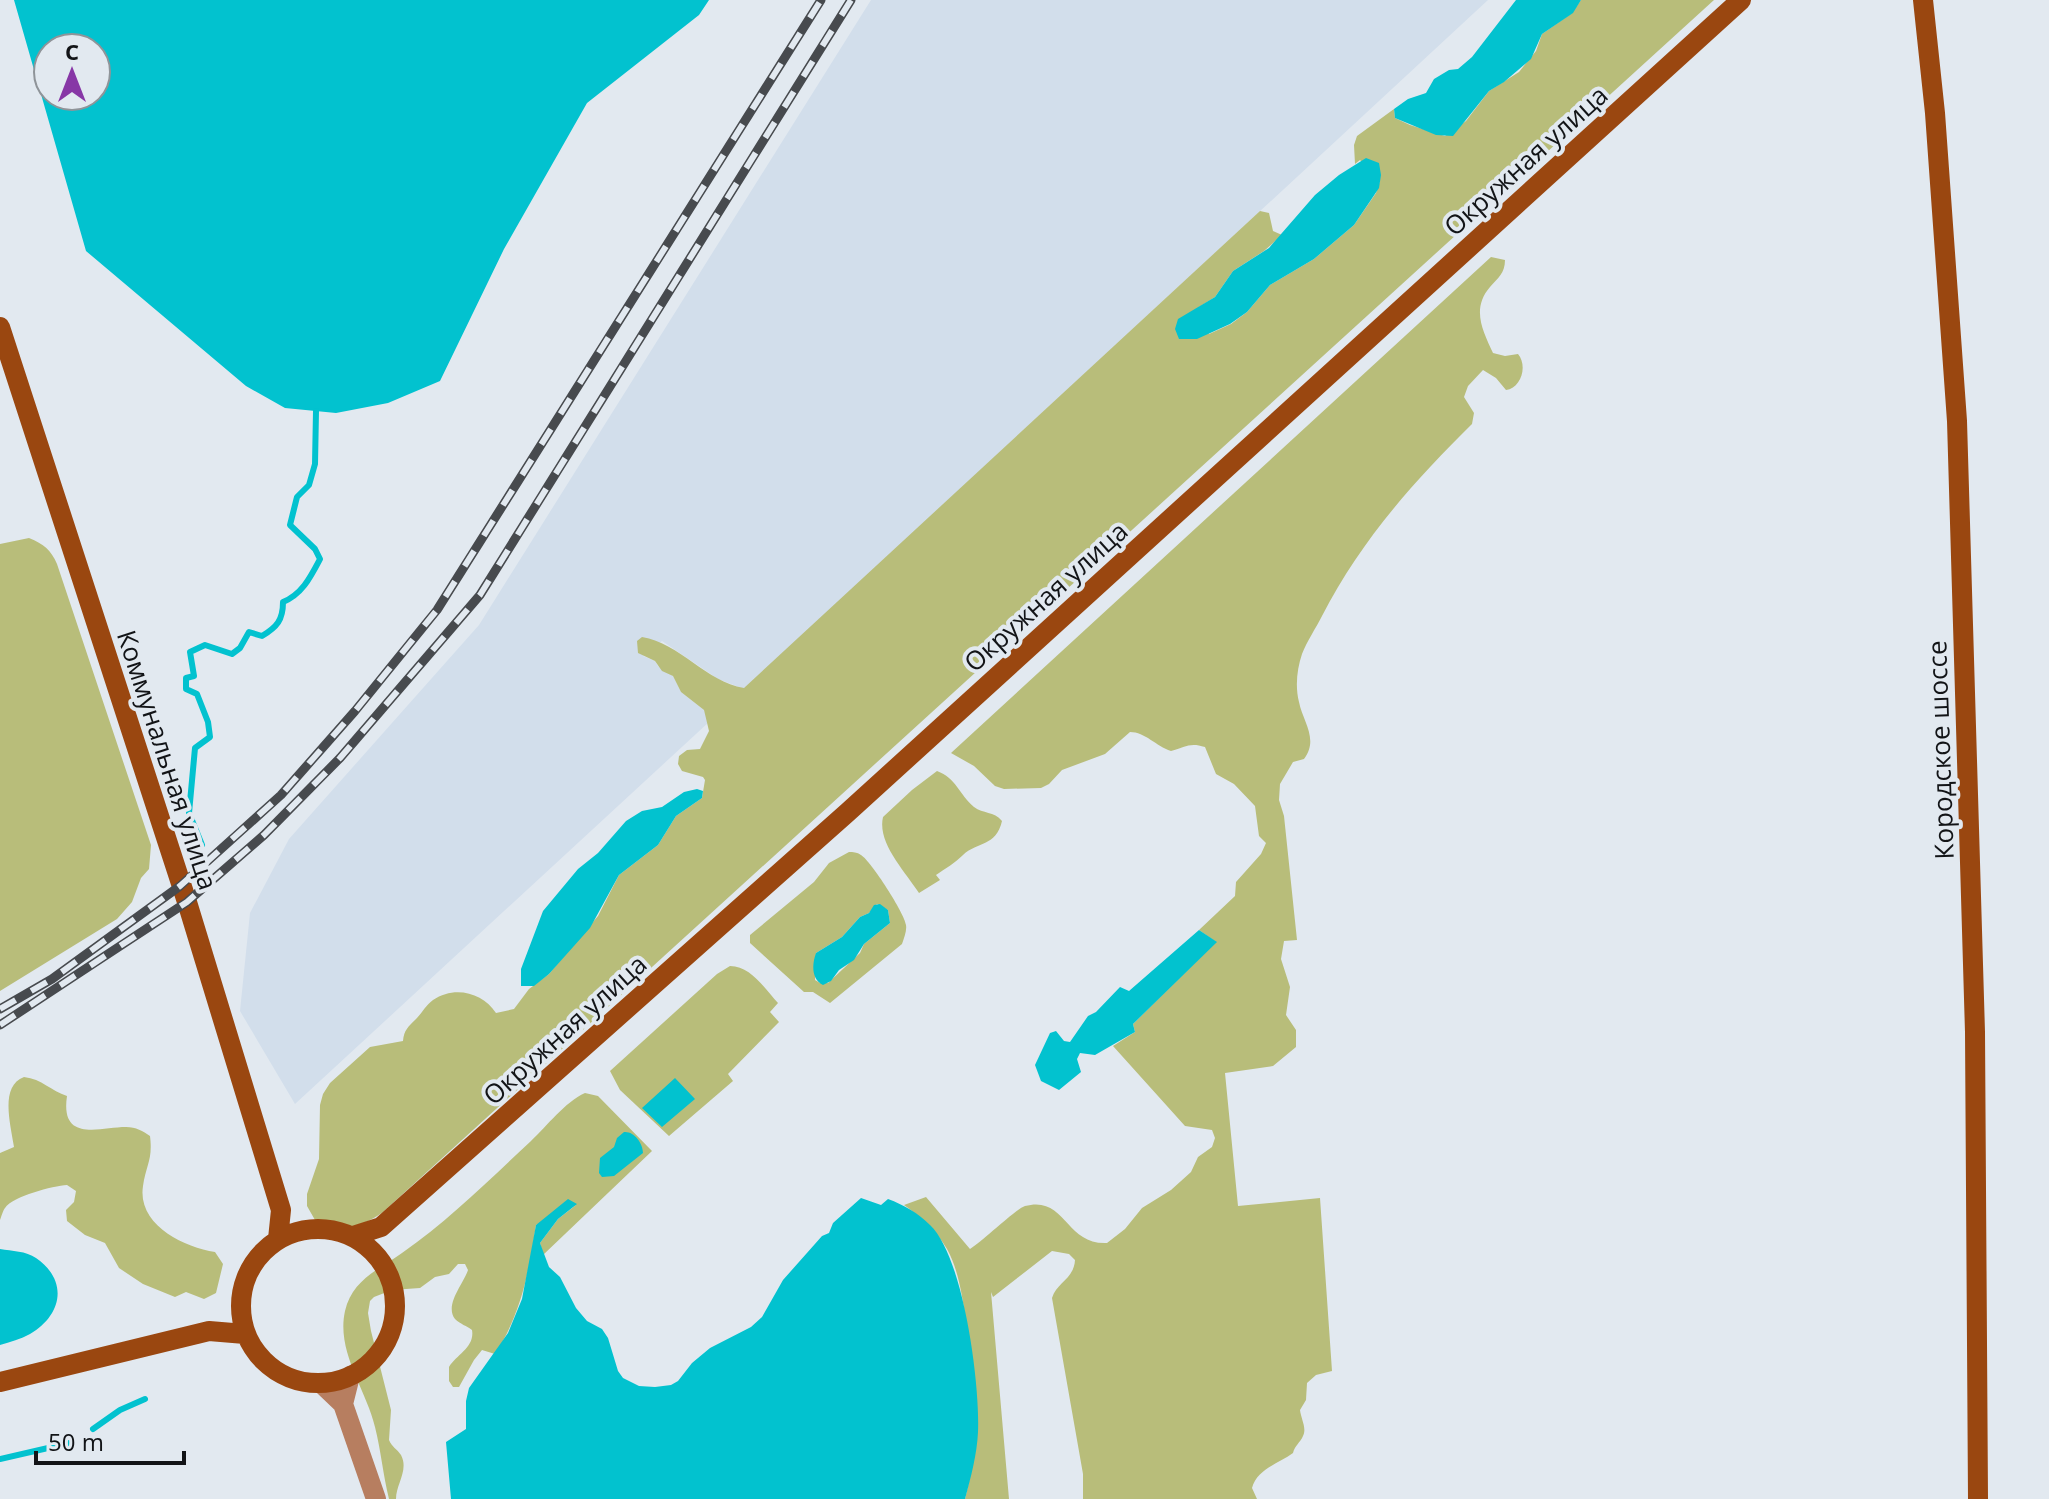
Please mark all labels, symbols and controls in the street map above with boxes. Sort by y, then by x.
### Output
north arrow [32,32,112,112]
text: С [65,36,79,66]
street label: Окружная улица [1436,77,1615,244]
street label: Окружная улица [956,513,1135,680]
street label: Коммунальная улица [109,625,227,894]
street label: Кородское шоссе [1918,640,1962,860]
street label: Окружная улица [475,946,654,1113]
scale bar [36,1415,184,1465]
text: 50 m [48,1425,104,1458]

